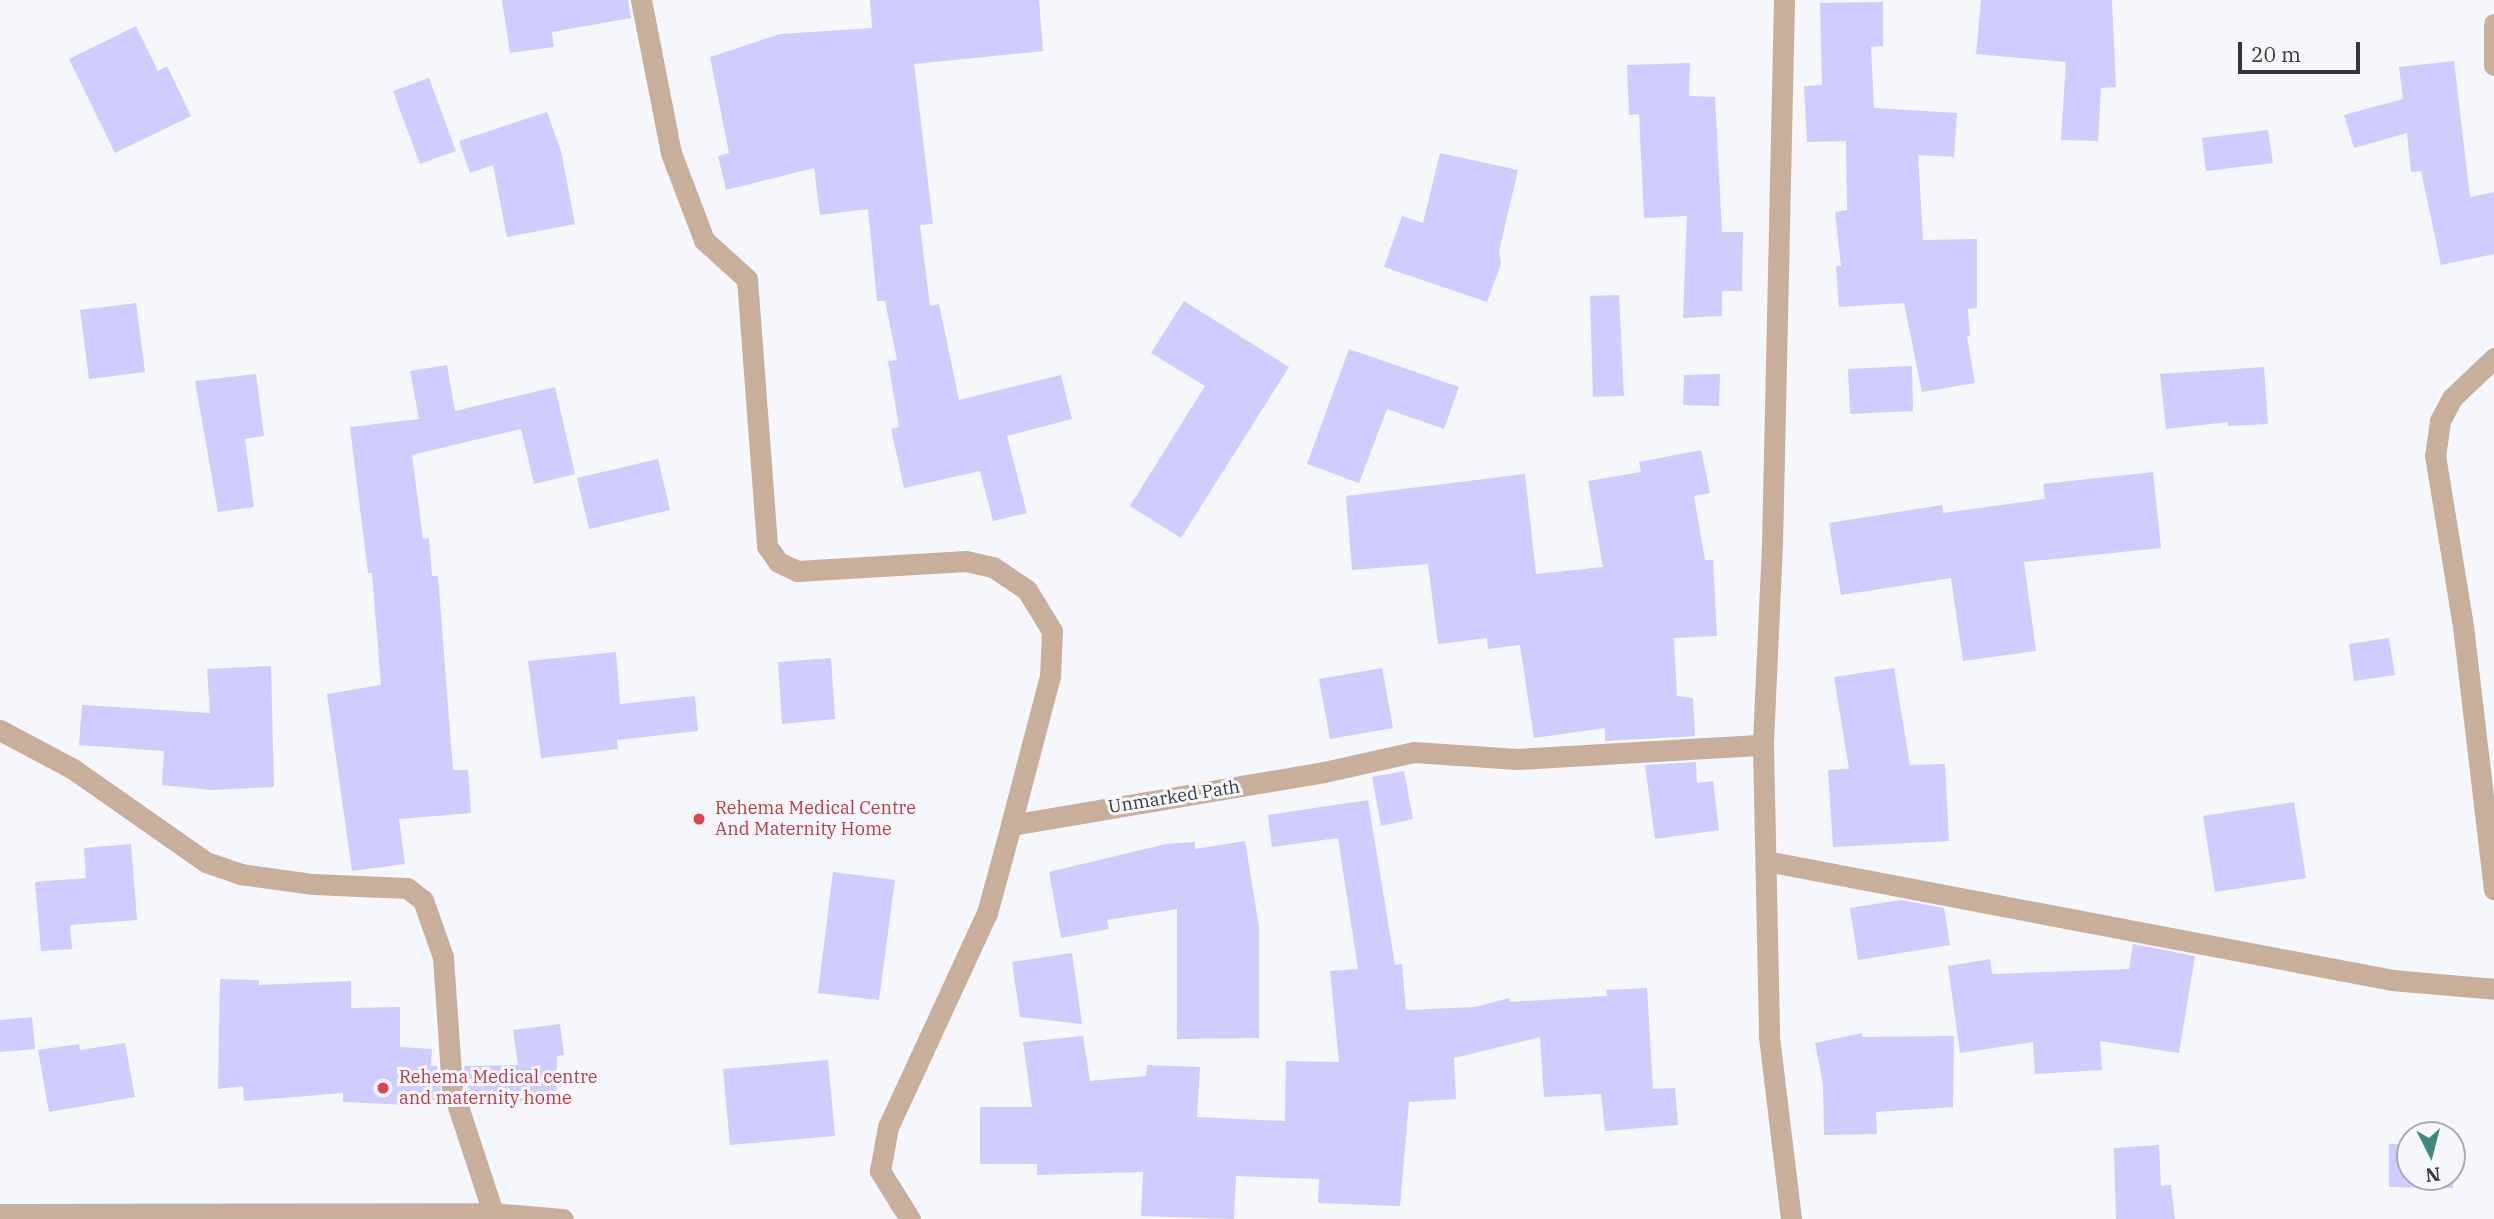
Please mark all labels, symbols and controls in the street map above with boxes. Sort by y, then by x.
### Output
scale bar [2242,28,2364,72]
text: 20 m [2251,40,2301,68]
street label: Unmarked Path [1107,776,1241,818]
place label: Rehema Medical Centre And Maternity Home [715,798,916,840]
marker: Rehema Medical Centre And Maternity Home [689,809,709,829]
place label: Rehema Medical centre and maternity home [399,1067,598,1110]
marker: Rehema Medical centre and maternity home [373,1078,393,1098]
north arrow [2396,1121,2466,1191]
text: N [2424,1162,2442,1188]

